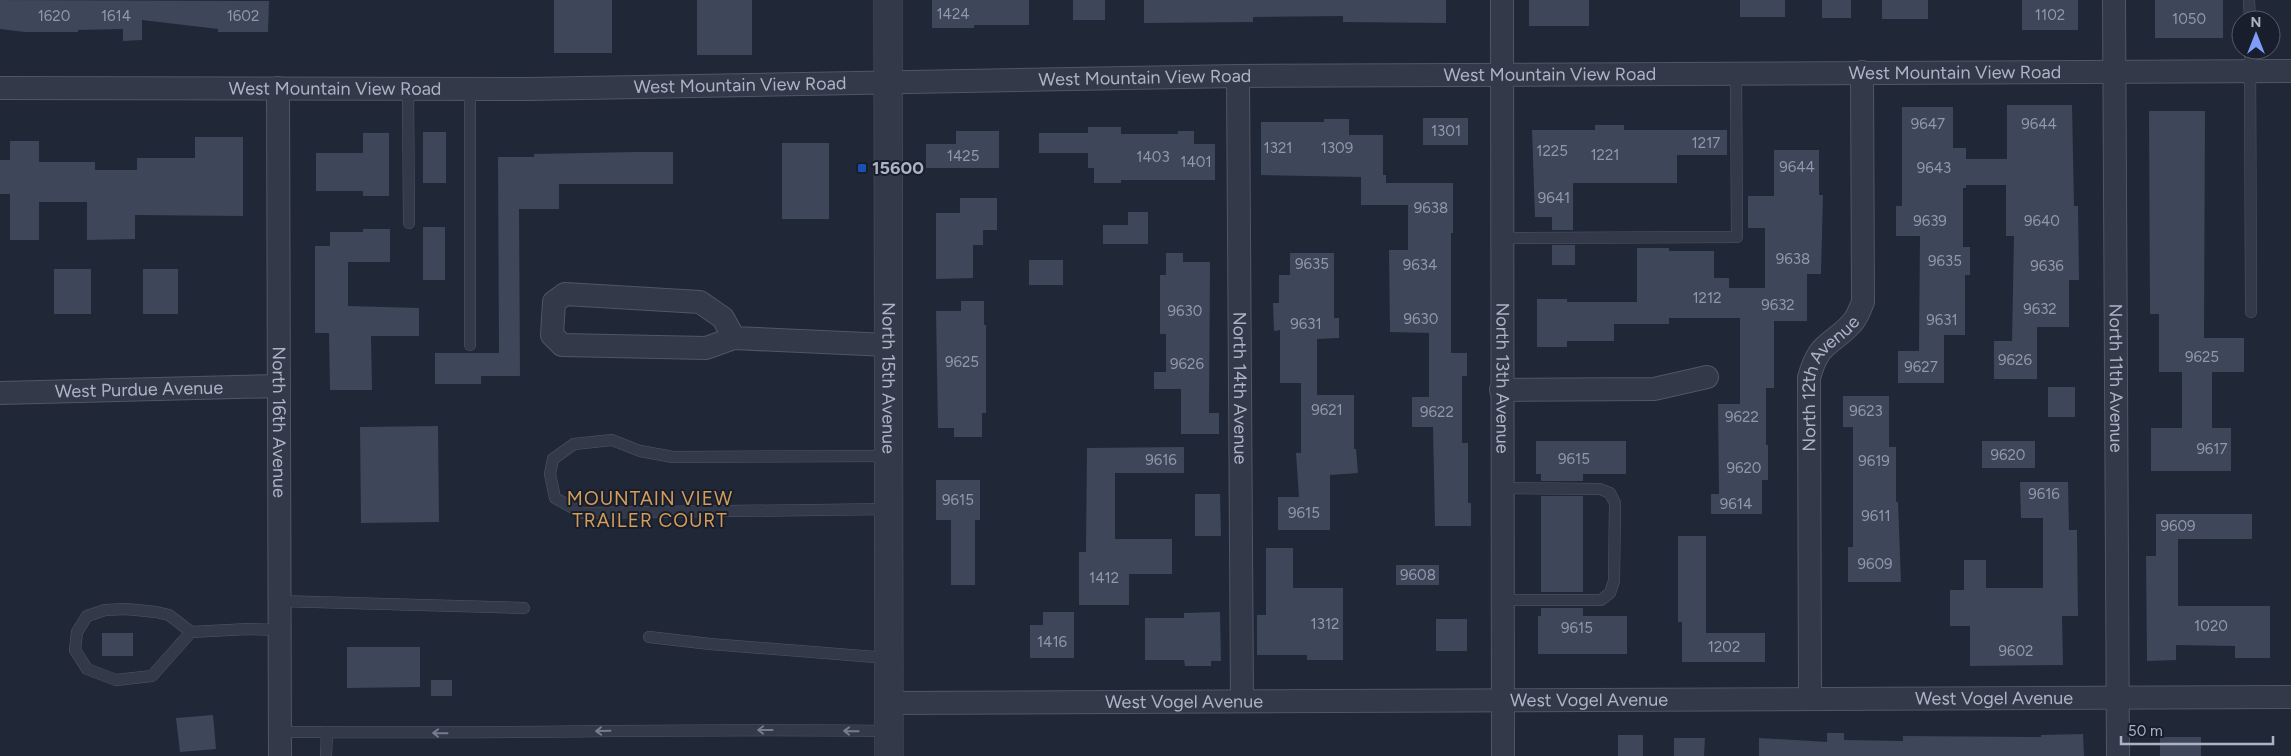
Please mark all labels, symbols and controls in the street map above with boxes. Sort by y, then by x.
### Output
house number: 1424 [936,5,970,23]
house number: 1102 [2035,6,2065,24]
house number: 1620 [38,7,70,25]
house number: 1614 [101,7,131,25]
house number: 1602 [227,7,259,25]
house number: 1050 [2172,10,2206,28]
north arrow [2231,10,2281,60]
text: N [2251,14,2261,31]
street label: West Mountain View Road [1848,61,2061,84]
street label: West Mountain View Road [1443,63,1656,86]
street label: West Mountain View Road [1038,65,1251,91]
street label: West Mountain View Road [633,72,847,98]
street label: West Mountain View Road [229,77,441,100]
house number: 9647 [1911,115,1945,133]
house number: 9644 [2021,115,2057,133]
house number: 1301 [1431,122,1461,140]
house number: 1217 [1692,134,1720,152]
house number: 1321 [1264,139,1292,157]
house number: 1309 [1321,139,1353,157]
house number: 1225 [1536,142,1568,160]
house number: 1221 [1590,146,1620,164]
house number: 1425 [947,147,979,165]
house number: 1403 [1136,148,1170,166]
house number: 1401 [1180,153,1212,171]
place label: 15600 [872,157,924,179]
house number: 9644 [1779,158,1815,176]
house number: 9643 [1917,159,1951,177]
marker: 15600 [856,162,868,174]
house number: 9641 [1538,189,1570,207]
house number: 9638 [1414,199,1448,217]
house number: 9639 [1913,212,1947,230]
house number: 9640 [2024,212,2060,230]
house number: 9638 [1776,250,1810,268]
house number: 9635 [1928,252,1962,270]
house number: 9635 [1295,255,1329,273]
house number: 9634 [1403,256,1437,274]
house number: 9636 [2030,257,2064,275]
house number: 1212 [1692,289,1722,307]
house number: 9632 [1761,296,1795,314]
house number: 9632 [2023,300,2057,318]
street label: North 15th Avenue [877,302,900,454]
house number: 9630 [1168,302,1202,320]
street label: North 13th Avenue [1491,302,1514,454]
street label: North 11th Avenue [2105,304,2127,453]
house number: 9630 [1404,310,1438,328]
street label: North 12th Avenue [1798,311,1864,452]
house number: 9631 [1926,311,1958,329]
street label: North 14th Avenue [1229,312,1251,465]
house number: 9631 [1290,315,1322,333]
street label: North 16th Avenue [268,346,290,498]
house number: 9625 [2185,348,2219,366]
house number: 9626 [1998,351,2032,369]
house number: 9625 [945,353,979,371]
house number: 9626 [1170,355,1204,373]
house number: 9627 [1904,358,1938,376]
street label: West Purdue Avenue [55,376,224,403]
house number: 9621 [1311,401,1343,419]
house number: 9623 [1849,402,1883,420]
house number: 9622 [1420,403,1454,421]
house number: 9622 [1725,408,1759,426]
house number: 9617 [2196,440,2228,458]
house number: 9620 [1991,446,2025,464]
house number: 9615 [1558,450,1590,468]
house number: 9616 [1145,451,1177,469]
house number: 9619 [1858,452,1890,470]
house number: 9620 [1727,459,1761,477]
house number: 9616 [2028,485,2060,503]
district label: MOUNTAIN VIEW TRAILER COURT [567,487,733,532]
house number: 9615 [942,491,974,509]
house number: 9614 [1720,495,1752,513]
house number: 9615 [1288,504,1320,522]
house number: 9611 [1861,507,1891,525]
house number: 9609 [2160,517,2196,535]
house number: 9609 [1857,555,1893,573]
house number: 9608 [1400,566,1436,584]
house number: 1412 [1089,569,1119,587]
house number: 1312 [1311,615,1339,633]
house number: 1020 [2194,617,2228,635]
house number: 9615 [1561,619,1593,637]
house number: 1416 [1037,633,1068,651]
house number: 1202 [1708,638,1740,656]
house number: 9602 [1999,642,2033,660]
street label: West Vogel Avenue [1915,687,2073,710]
street label: West Vogel Avenue [1510,689,1668,711]
street label: West Vogel Avenue [1105,690,1263,713]
scale bar [2121,714,2274,746]
text: 50 m [2128,722,2163,740]
one-way arrow [757,725,774,735]
one-way arrow [843,726,860,736]
one-way arrow [595,727,611,736]
one-way arrow [432,728,448,738]

